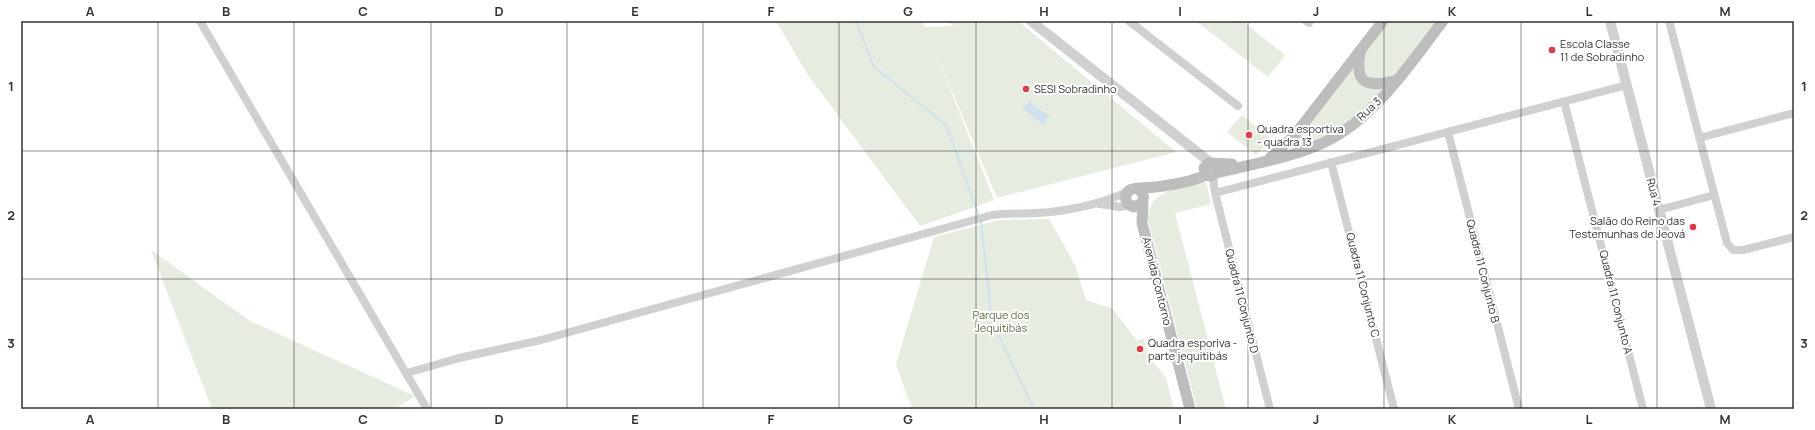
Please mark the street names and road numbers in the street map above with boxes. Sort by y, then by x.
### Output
street label: Rua 3 [1353,94,1384,124]
street label: Rua 4 [1644,176,1665,207]
street label: Quadra 11 Conjunto B [1463,217,1504,325]
street label: Quadra 11 Conjunto C [1343,231,1384,339]
street label: Avenida Contorno [1139,235,1176,327]
street label: Quadra 11 Conjunto D [1222,247,1263,355]
street label: Quadra 11 Conjunto A [1596,248,1637,355]

